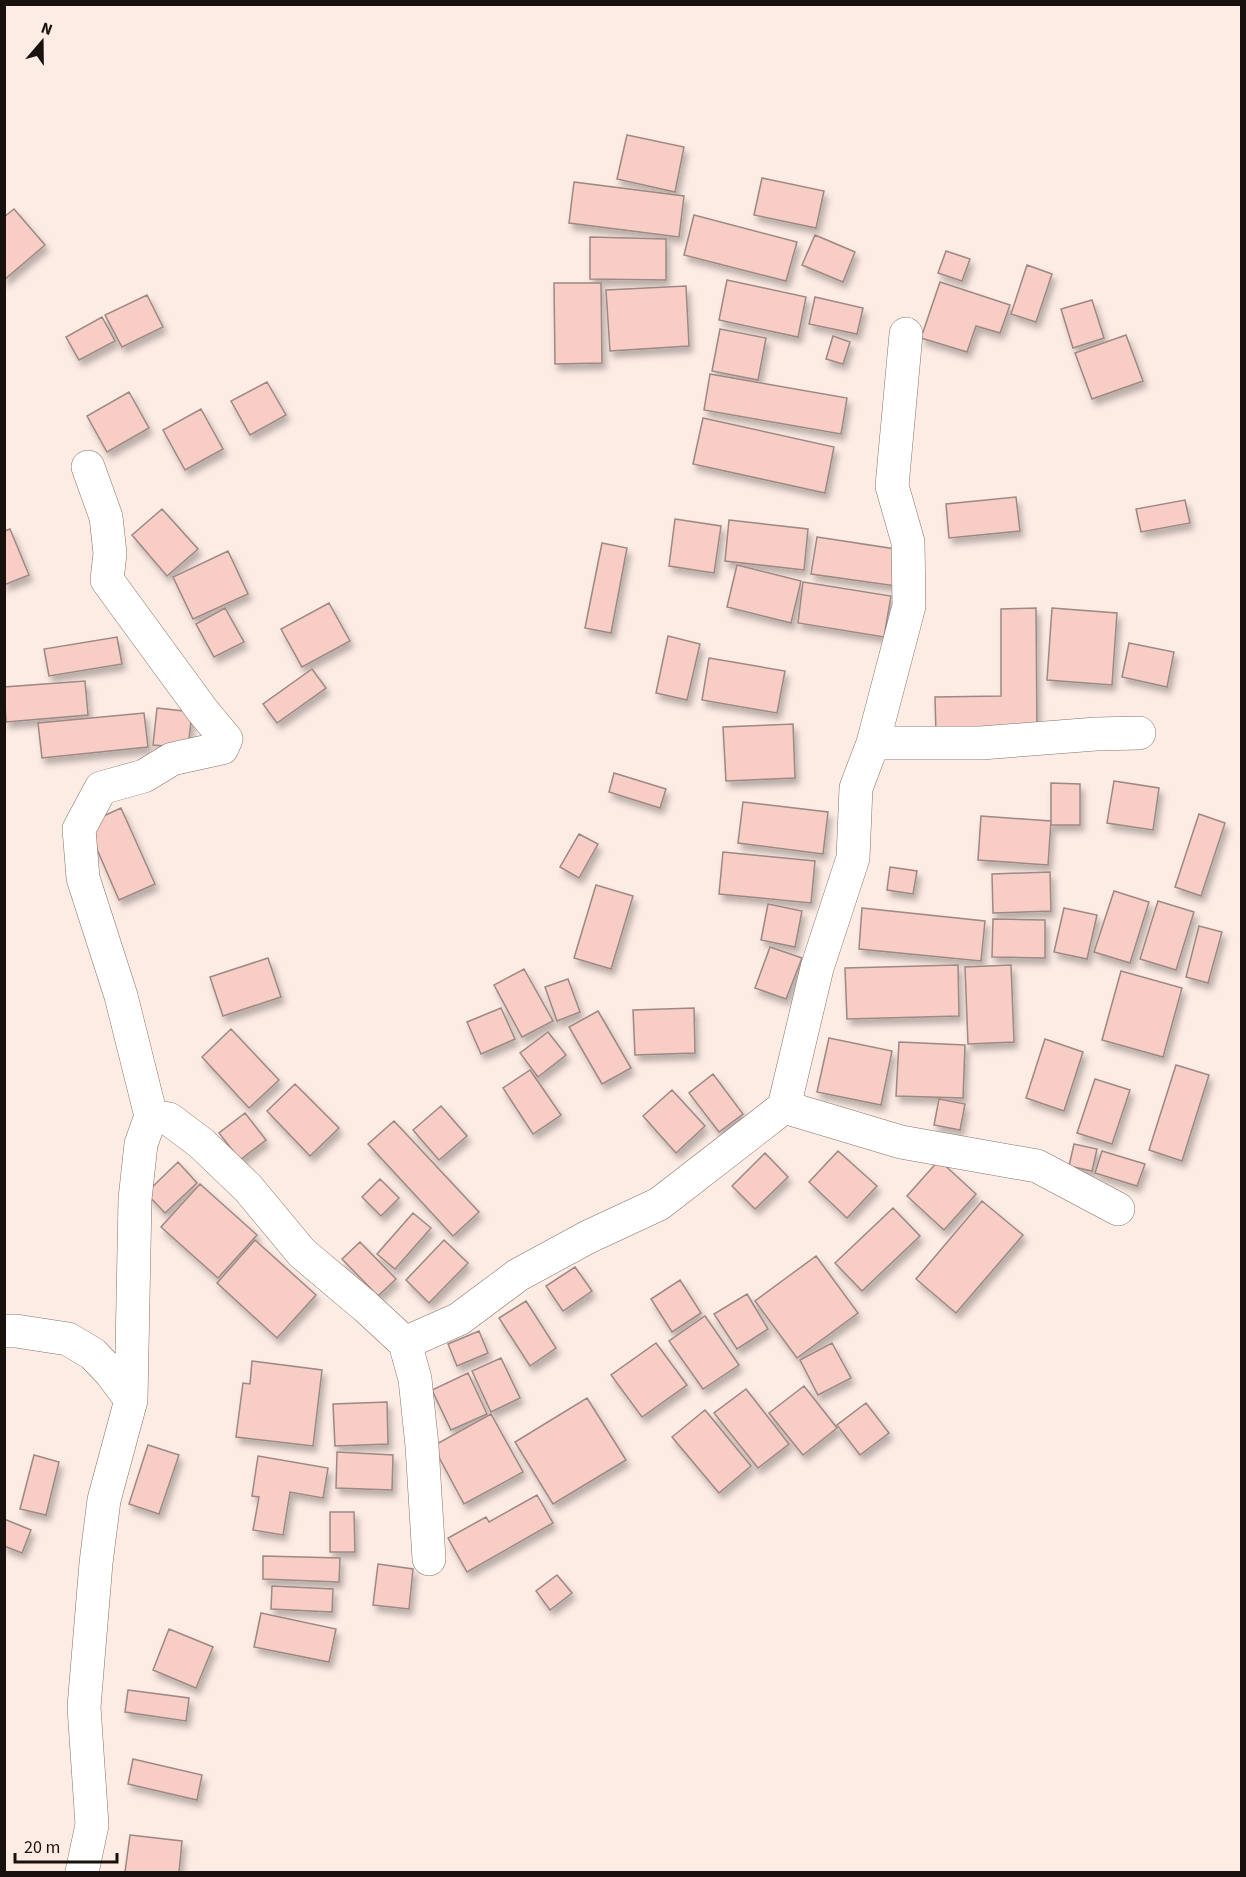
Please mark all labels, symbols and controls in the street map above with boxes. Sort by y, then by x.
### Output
north arrow [12,12,72,72]
text: N [38,17,56,41]
scale bar [15,1826,117,1864]
text: 20 m [24,1835,60,1860]

